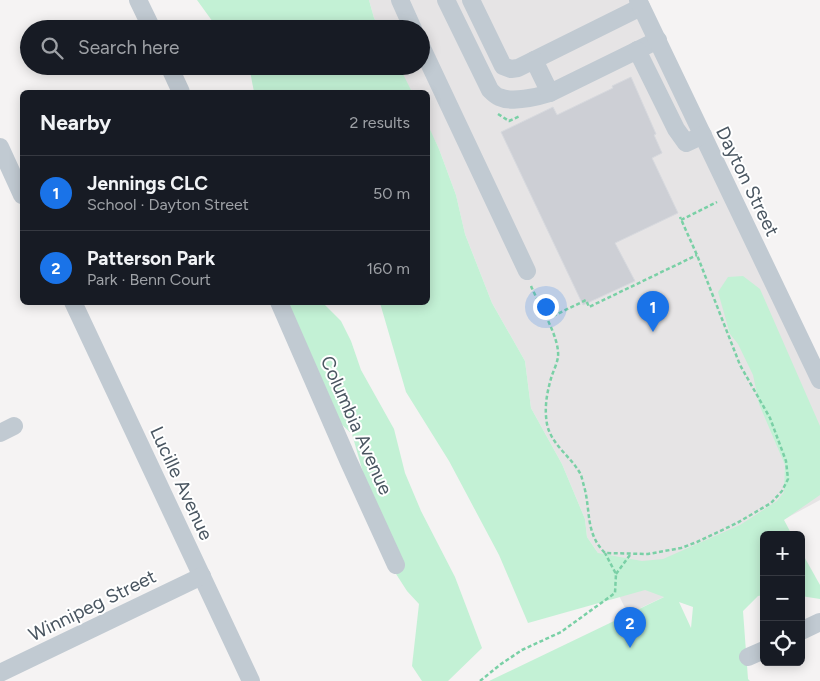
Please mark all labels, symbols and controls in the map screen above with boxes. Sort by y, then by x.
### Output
search box [20,20,430,75]
icon: search [38,34,66,62]
text: Search here [78,36,180,59]
text: Nearby [40,110,111,135]
text: 2 results [350,113,410,132]
street label: Dayton Street [711,123,784,240]
text: Jennings CLC [87,172,208,195]
text: 1 [53,184,59,203]
text: 50 m [373,184,410,203]
text: School · Dayton Street [87,195,249,214]
text: Patterson Park [87,247,215,270]
text: 2 [51,259,61,278]
text: 160 m [367,259,410,278]
text: Park · Benn Court [87,270,211,289]
pin: 1 [637,291,669,332]
your location [533,294,559,320]
street label: Columbia Avenue [316,352,398,498]
street label: Lucille Avenue [145,423,218,544]
map controls [760,531,805,666]
button: + [760,531,805,576]
street label: Winnipeg Street [25,565,160,646]
button: − [760,576,805,621]
pin: 2 [614,607,646,648]
button: locate [760,621,805,666]

